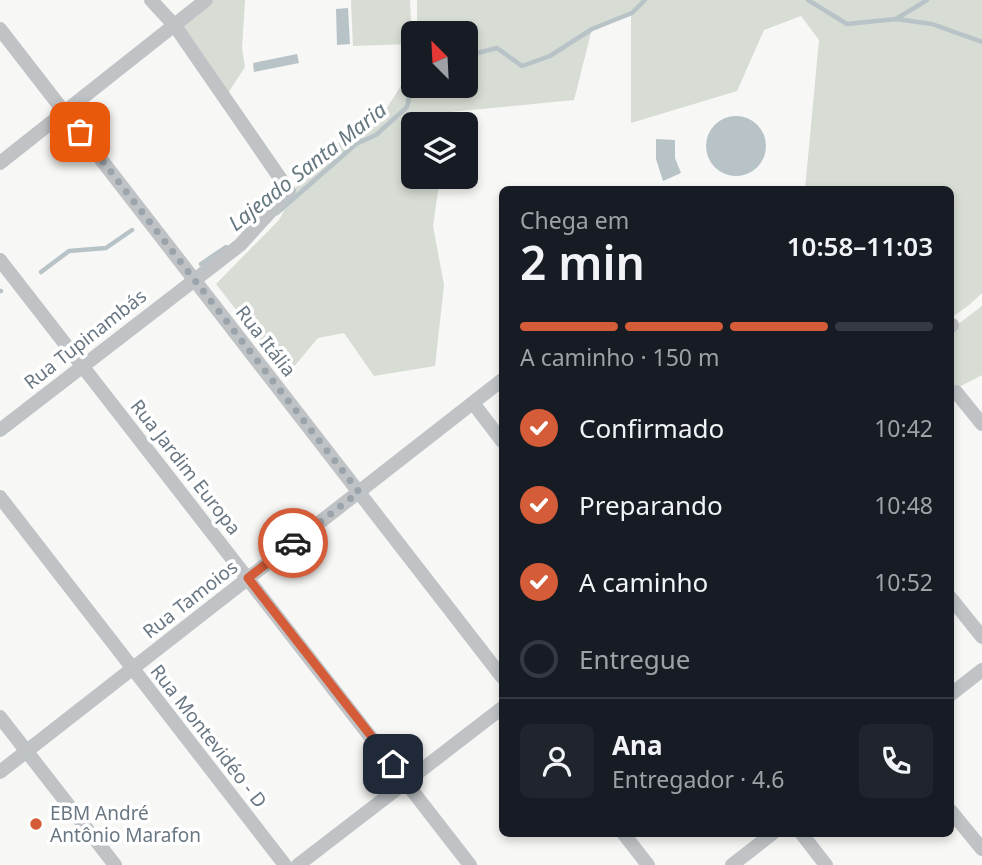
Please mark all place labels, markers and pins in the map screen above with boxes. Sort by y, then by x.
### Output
pin [50,102,110,162]
pin [363,734,423,794]
place label: EBM André Antônio Marafon [50,800,201,848]
marker: EBM André Antônio Marafon [28,816,44,832]

